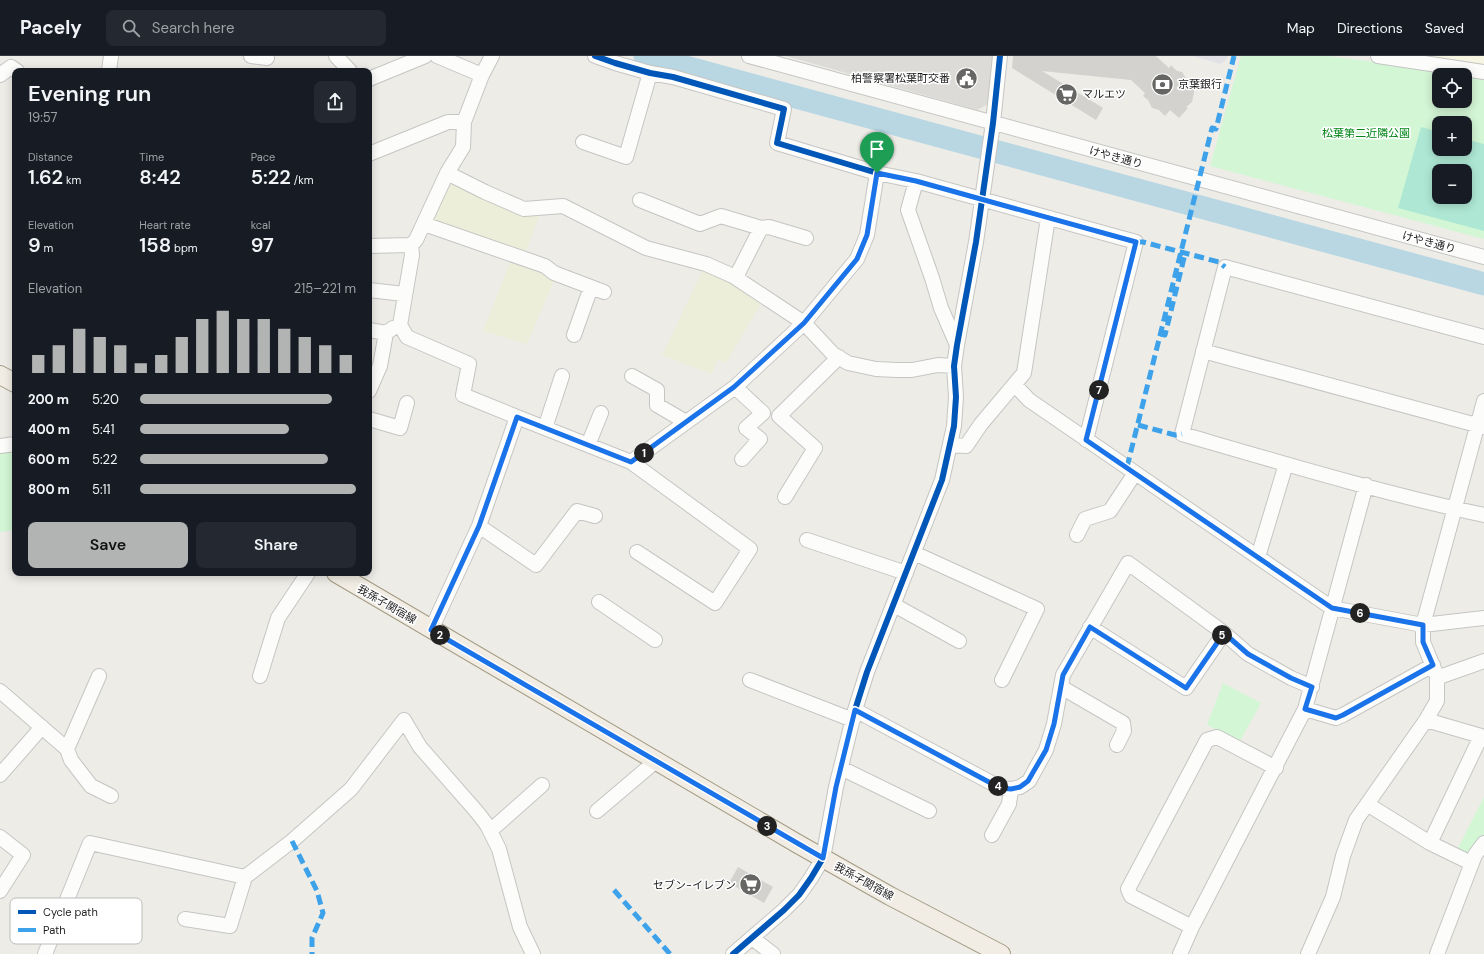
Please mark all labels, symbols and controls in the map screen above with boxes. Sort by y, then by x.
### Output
search box [106,10,386,46]
text: Pacely [20,15,82,40]
icon: search [120,17,142,39]
text: Search here [152,18,234,38]
text: Map [1287,19,1315,37]
text: Directions [1337,19,1403,37]
text: Saved [1425,19,1464,37]
public building icon: 柏警察署松葉町交番 [953,65,979,91]
map controls [1432,68,1472,204]
button: locate [1432,68,1472,108]
place label: 柏警察署松葉町交番 [851,71,950,85]
bank icon: 京葉銀行 [1150,71,1176,97]
place label: 京葉銀行 [1178,77,1222,91]
text: Evening run [28,79,151,108]
button: share [314,81,356,123]
supermarket icon: マルエツ [1054,81,1080,107]
place label: マルエツ [1082,87,1126,101]
text: 19:57 [28,109,58,126]
button: + [1432,116,1472,156]
park label: 松葉第二近隣公園 [1322,126,1410,140]
pin [860,132,894,173]
icon: arrive [866,138,888,160]
street label: けやき通り [1088,143,1144,171]
text: Distance [28,150,73,164]
text: Time [139,150,164,164]
text: Pace [251,150,275,164]
text: 1.62 [28,164,63,190]
text: 8:42 [139,164,181,190]
text: 5:22 [251,164,291,190]
button: − [1432,164,1472,204]
text: km [63,173,81,187]
text: /km [291,173,313,187]
text: Elevation [28,218,74,232]
text: Heart rate [139,218,191,232]
text: kcal [251,218,271,232]
street label: けやき通り [1401,228,1457,256]
text: 9 [28,232,41,258]
text: 158 [139,232,171,258]
text: 97 [251,232,274,258]
text: m [41,241,53,255]
text: bpm [171,241,198,255]
text: Elevation [28,280,82,297]
text: 215–221 m [294,280,356,297]
pin: 7 [1089,380,1109,400]
text: 7 [1096,383,1102,397]
text: 200 m [28,391,69,408]
text: 5:20 [92,391,119,408]
text: 400 m [28,421,70,438]
text: 5:41 [92,421,115,438]
pin: 1 [634,443,654,463]
text: 1 [642,446,646,460]
text: 600 m [28,451,70,468]
text: 5:22 [92,451,118,468]
text: 800 m [28,481,70,498]
text: 5:11 [92,481,111,498]
button: Save [28,522,188,568]
button: Share [196,522,356,568]
street label: 我孫子関宿線 [355,581,419,627]
pin: 6 [1350,603,1370,623]
text: 6 [1357,606,1363,620]
pin: 2 [430,625,450,645]
pin: 5 [1212,625,1232,645]
text: 2 [437,628,443,642]
text: 5 [1219,628,1225,642]
pin: 4 [988,776,1008,796]
text: 4 [994,779,1002,793]
pin: 3 [757,816,777,836]
text: 3 [764,819,770,833]
street label: 我孫子関宿線 [832,859,896,903]
supermarket icon: セブン-イレブン [738,872,764,898]
place label: セブン-イレブン [653,878,736,892]
legend [10,898,142,944]
text: Cycle path [43,905,98,919]
text: Path [43,923,66,937]

